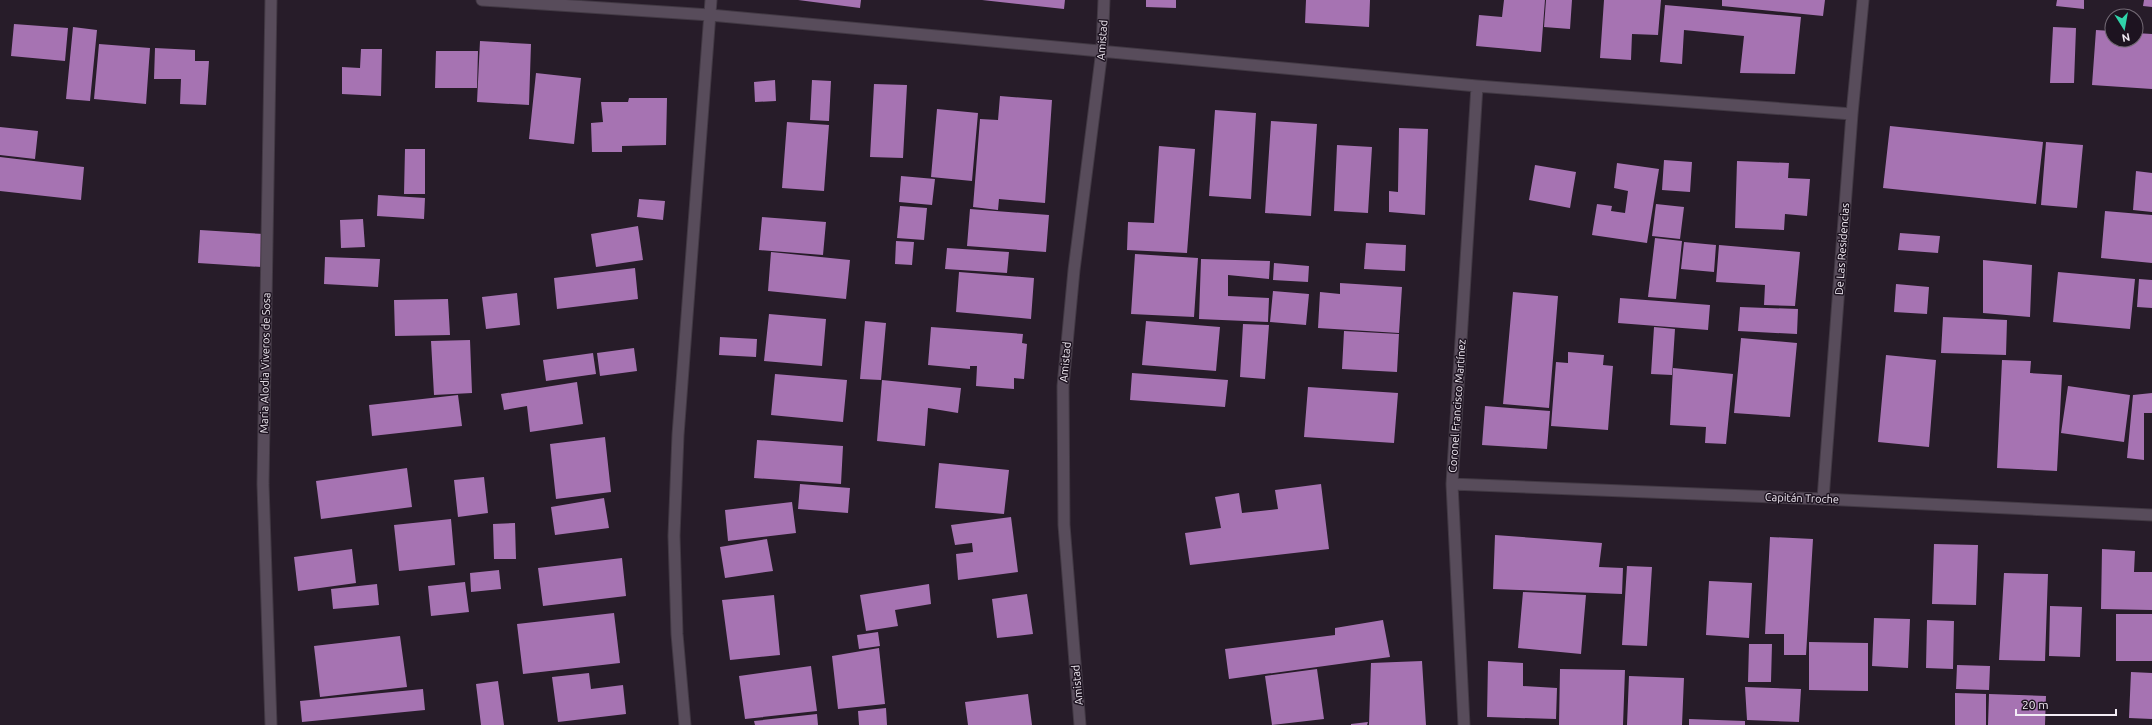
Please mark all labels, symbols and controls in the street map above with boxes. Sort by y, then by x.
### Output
north arrow [2104,8,2144,48]
street label: Amistad [1095,19,1109,61]
text: N [2121,31,2131,44]
street label: De Las Residencias [1833,202,1851,295]
street label: Maria Alodia Viveros de Sosa [258,292,272,434]
street label: Coronel Francisco Martínez [1446,339,1468,473]
street label: Amistad [1057,341,1073,383]
street label: Capitán Troche [1765,491,1839,505]
street label: Amistad [1069,664,1085,706]
scale bar [2016,691,2116,717]
text: 20 m [2022,698,2049,711]

